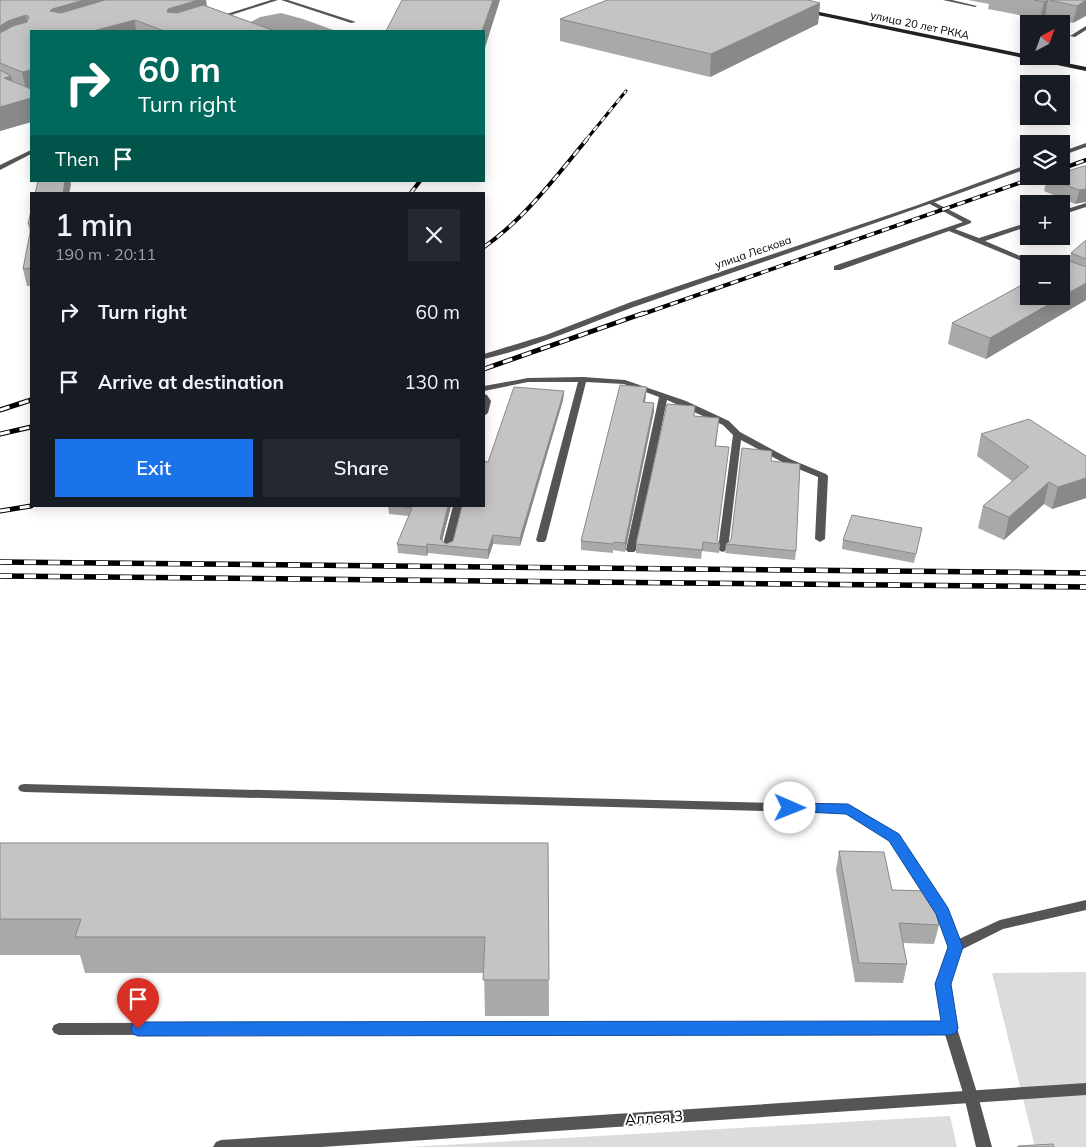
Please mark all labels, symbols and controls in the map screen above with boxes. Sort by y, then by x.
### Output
street label: улица 20 лет РККА [869,8,971,42]
north arrow [1020,15,1070,65]
map controls [1020,15,1070,305]
text: 60 m [138,47,221,91]
icon: right [55,50,120,115]
button: search [1020,75,1070,125]
text: Turn right [138,90,236,118]
button: layers [1020,135,1070,185]
icon: arrive [109,145,137,173]
text: Then [55,147,99,171]
button: + [1020,195,1070,245]
text: 1 min [55,206,133,244]
button: close [408,209,460,261]
street label: улица Лескова [713,232,793,272]
text: 190 m · 20:11 [55,244,156,264]
button: − [1020,255,1070,305]
icon: right [55,298,83,326]
text: Turn right [98,300,187,324]
text: 60 m [416,300,460,324]
icon: arrive [55,368,83,396]
text: Arrive at destination [98,370,284,394]
text: 130 m [404,370,460,394]
button: Exit [55,439,253,497]
button: Share [263,439,460,497]
position arrow [763,781,815,833]
pin [117,978,159,1029]
icon: arrive [124,985,152,1013]
street label: Аллея 3 [624,1106,684,1129]

